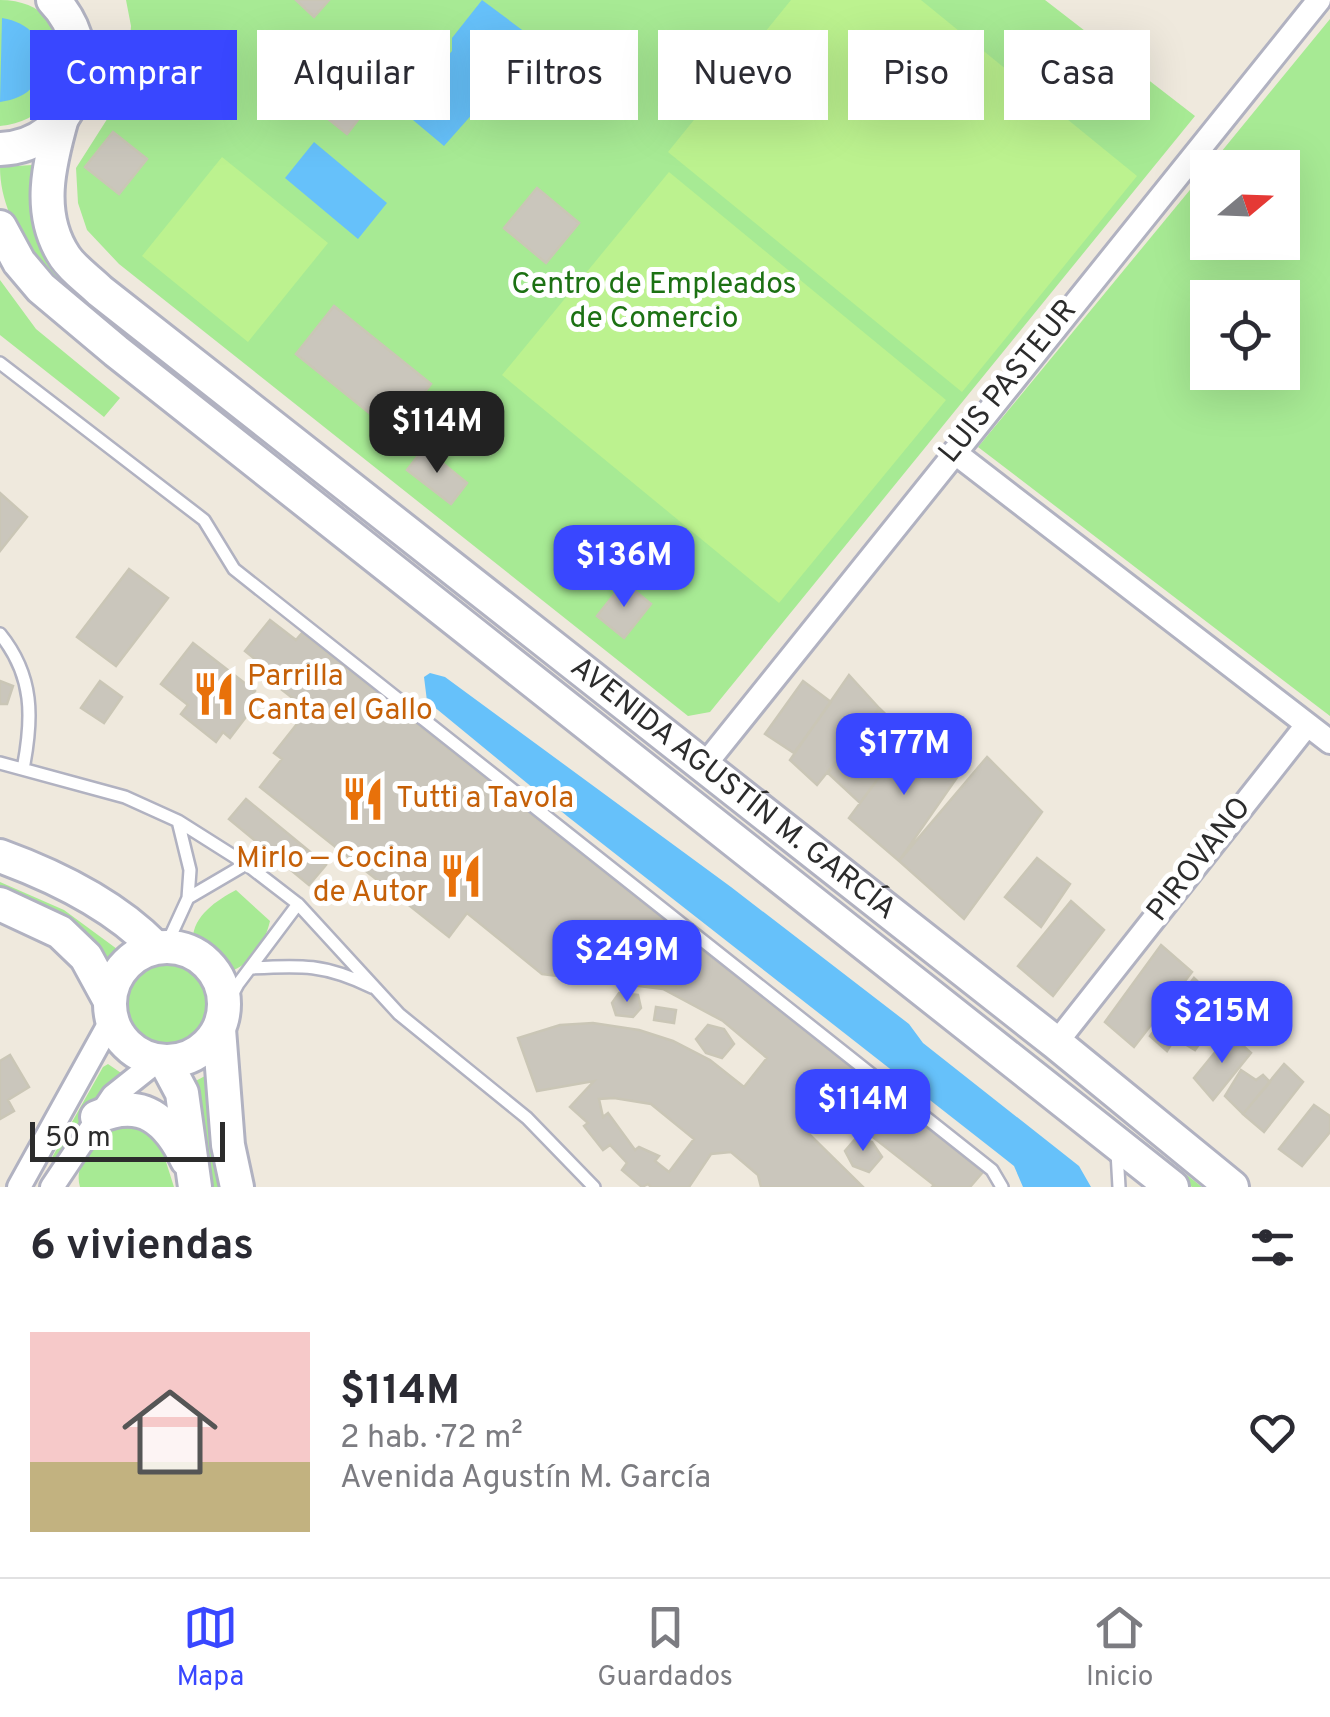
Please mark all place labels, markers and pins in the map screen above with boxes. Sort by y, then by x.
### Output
pin: $114M [367,391,507,476]
pin: $136M [554,525,694,610]
place label: Parrilla Canta el Gallo [247,659,433,730]
restaurant icon: Parrilla Canta el Gallo [190,670,238,718]
pin: $177M [834,713,974,798]
restaurant icon: Tutti a Tavola [339,775,387,823]
place label: Tutti a Tavola [396,781,574,818]
place label: Mirlo — Cocina de Autor [236,841,428,912]
restaurant icon: Mirlo — Cocina de Autor [437,852,485,900]
pin: $249M [557,920,697,1005]
pin: $215M [1152,981,1292,1066]
pin: $114M [793,1069,933,1154]

